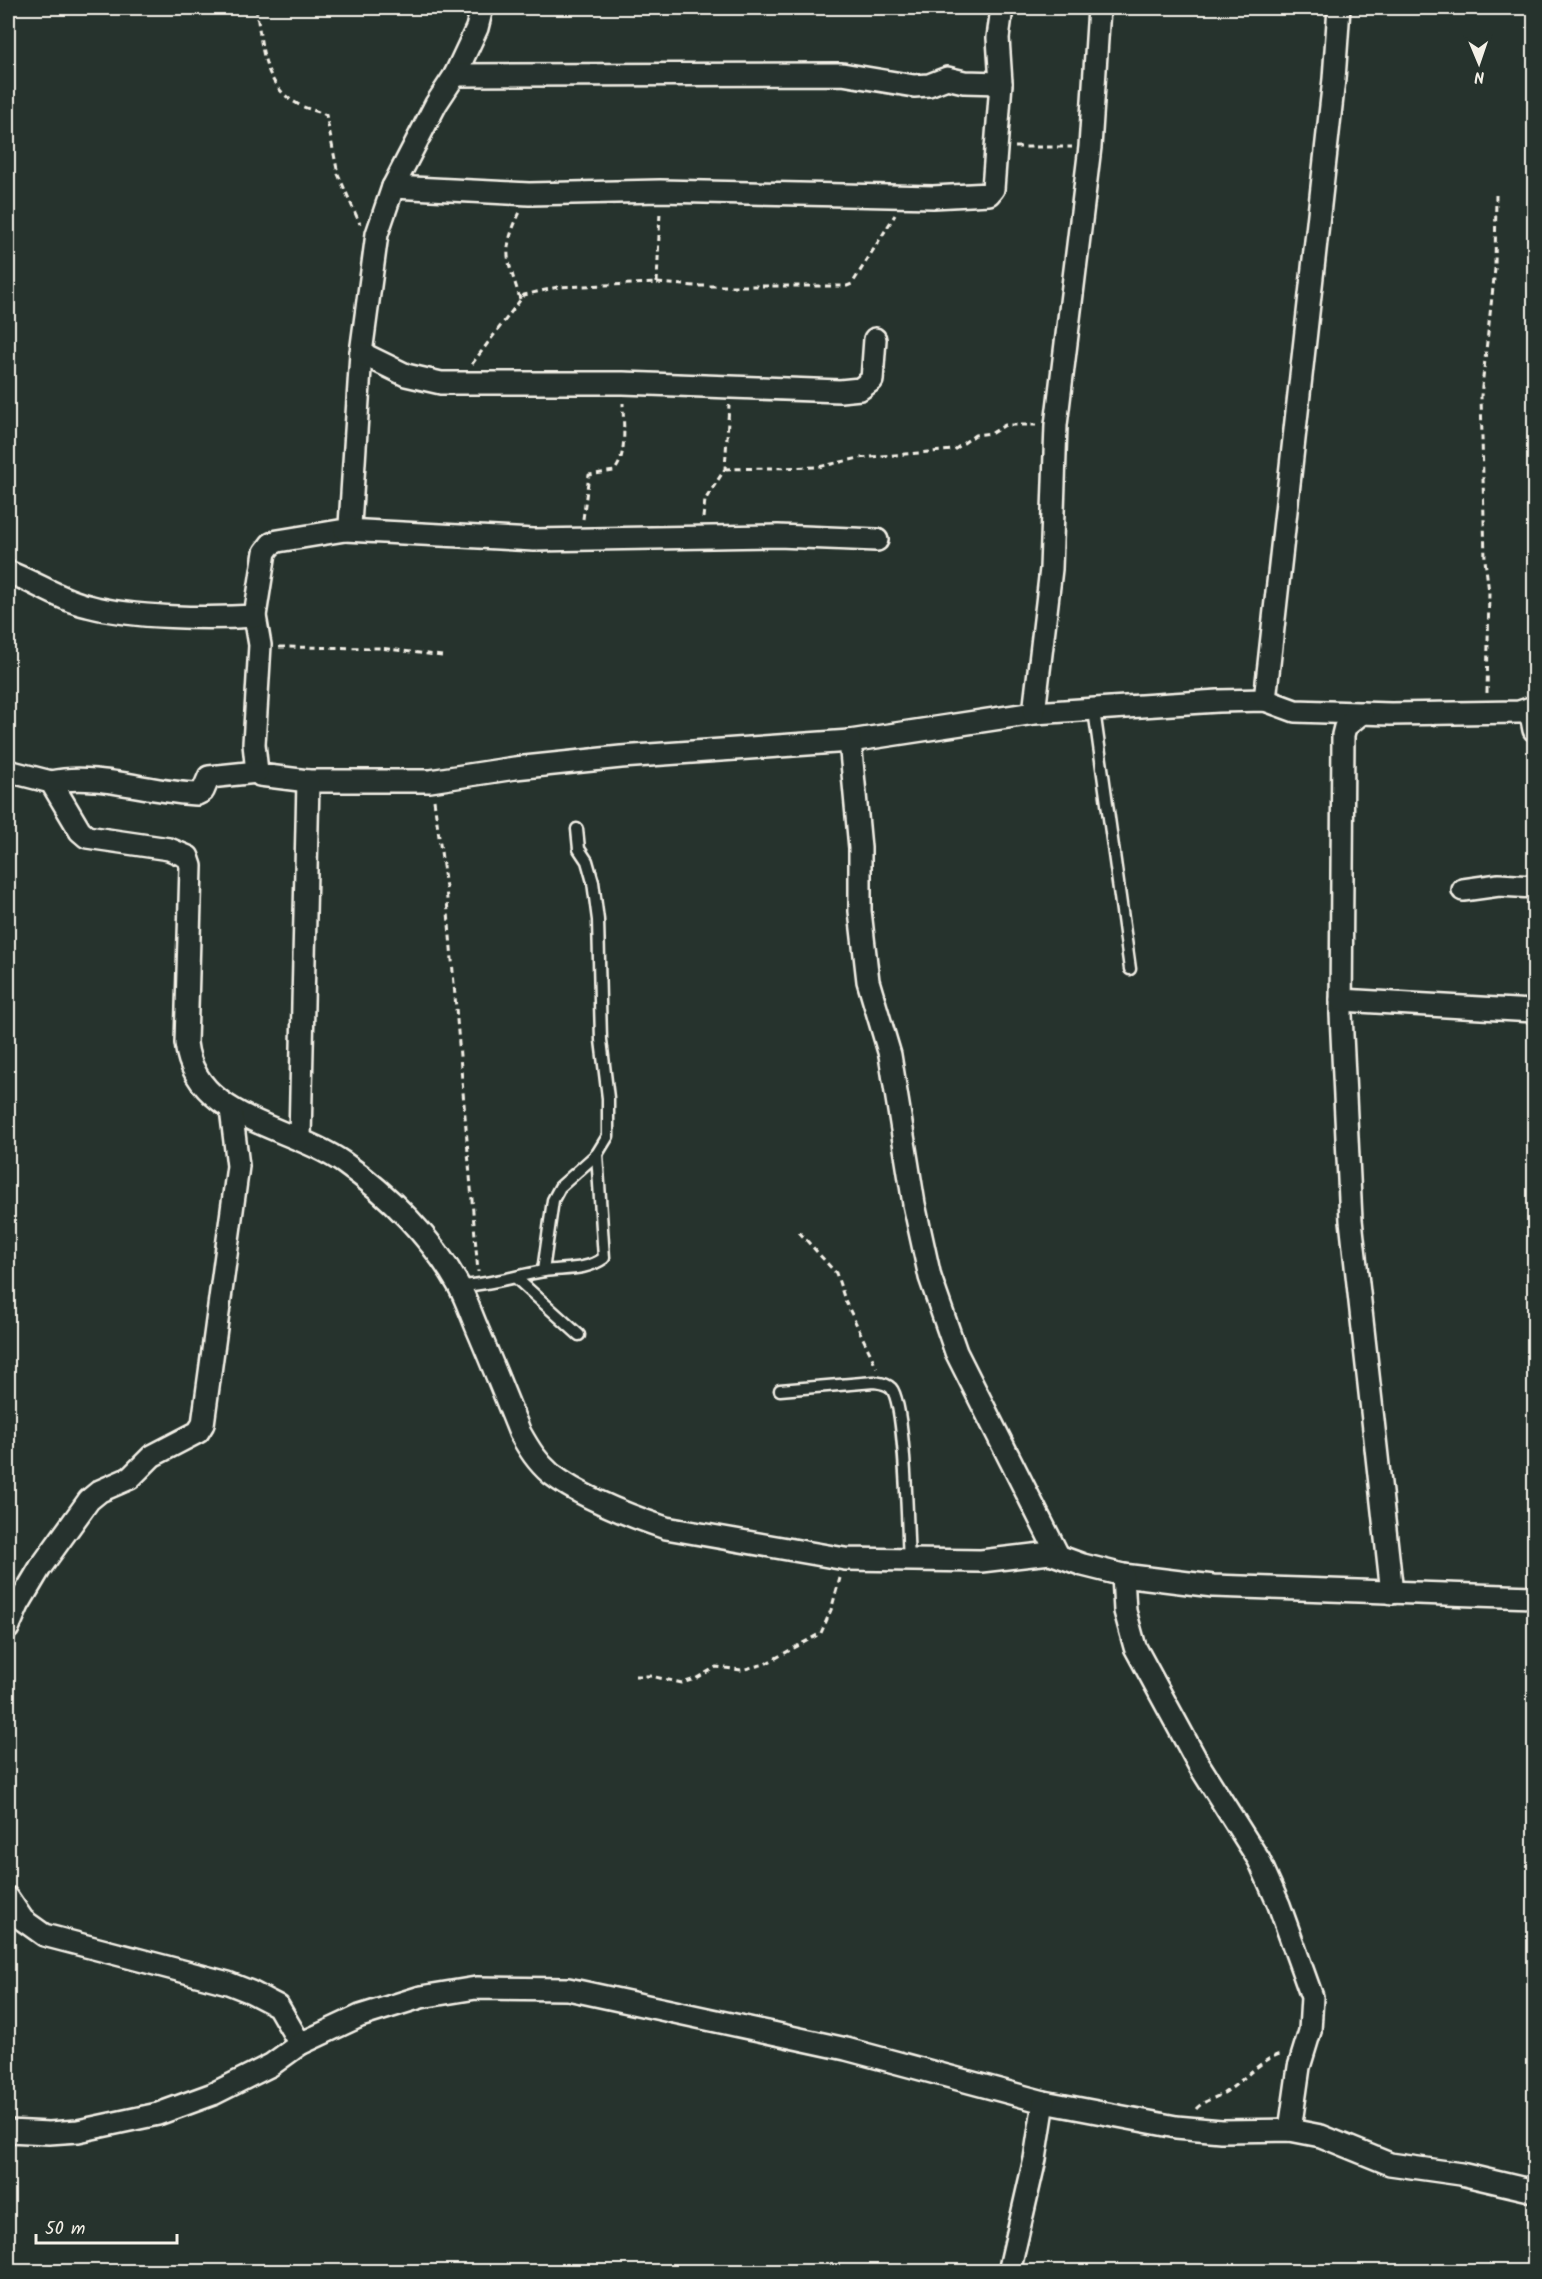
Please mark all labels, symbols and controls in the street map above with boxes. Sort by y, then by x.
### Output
north arrow [1449,33,1509,93]
text: N [1474,64,1485,89]
scale bar [36,2207,177,2245]
text: 50 m [45,2215,85,2244]

